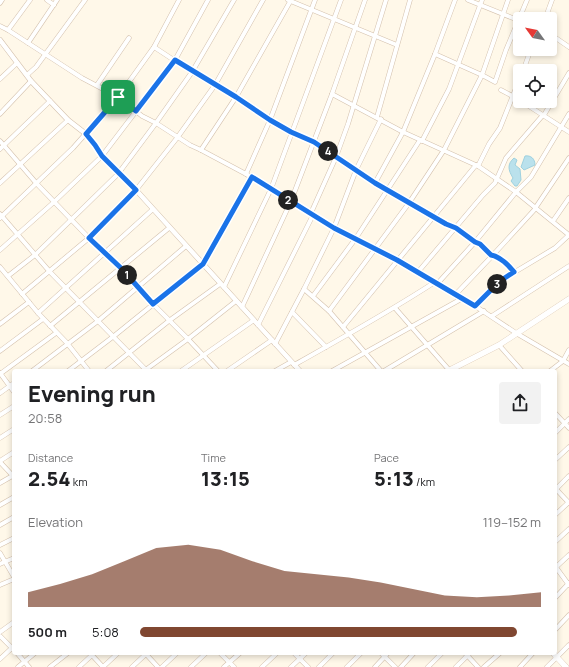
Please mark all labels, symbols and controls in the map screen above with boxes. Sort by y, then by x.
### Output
north arrow [513,12,557,56]
map controls [513,12,557,108]
button: locate [513,64,557,108]
pin [101,80,135,114]
icon: arrive [107,86,129,108]
pin: 4 [318,141,338,161]
text: 4 [325,143,331,158]
pin: 2 [278,190,298,210]
text: 2 [285,192,291,207]
pin: 1 [117,265,137,285]
text: 1 [125,267,129,282]
pin: 3 [487,274,507,294]
text: 3 [494,276,500,291]
text: Evening run [28,379,156,409]
button: share [499,382,541,424]
text: 20:58 [28,409,62,427]
text: Distance [28,450,73,465]
text: Time [201,450,226,465]
text: Pace [374,450,399,465]
text: 2.54 [28,465,71,492]
text: 13:15 [201,465,250,492]
text: 5:13 [374,465,414,492]
text: km [71,474,88,489]
text: /km [414,474,435,489]
text: Elevation [28,513,83,531]
text: 119–152 m [483,513,541,531]
text: 500 m [28,623,67,641]
text: 5:08 [92,623,119,641]

